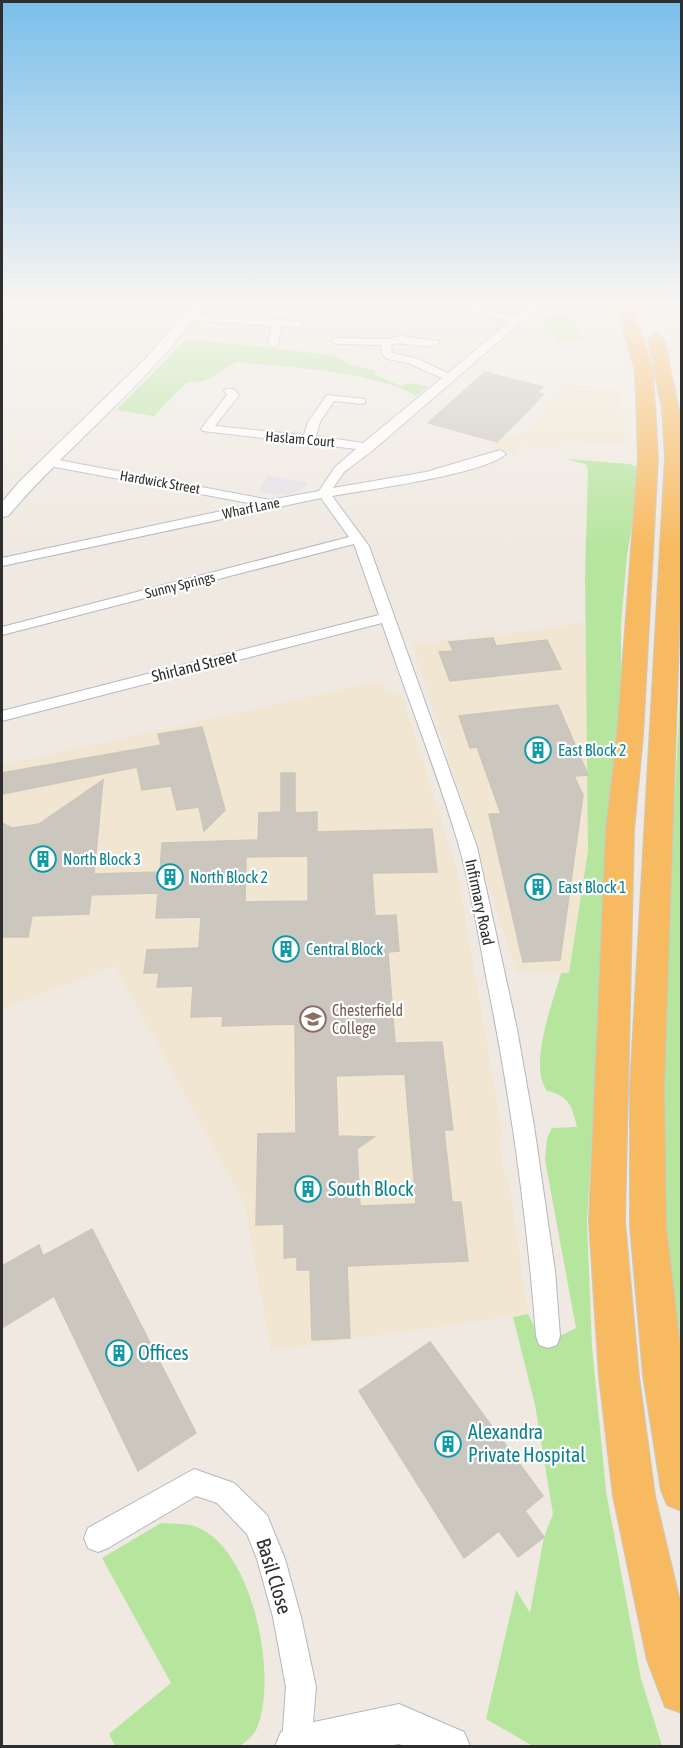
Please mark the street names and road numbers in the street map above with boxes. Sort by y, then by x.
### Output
street label: Haslam Court [265,428,335,450]
street label: Hardwick Street [119,467,201,497]
street label: Wharf Lane [221,494,281,522]
street label: Sunny Springs [143,569,217,601]
street label: Shirland Street [150,647,239,685]
street label: Infirmary Road [461,857,498,947]
street label: Basil Close [252,1535,297,1617]

